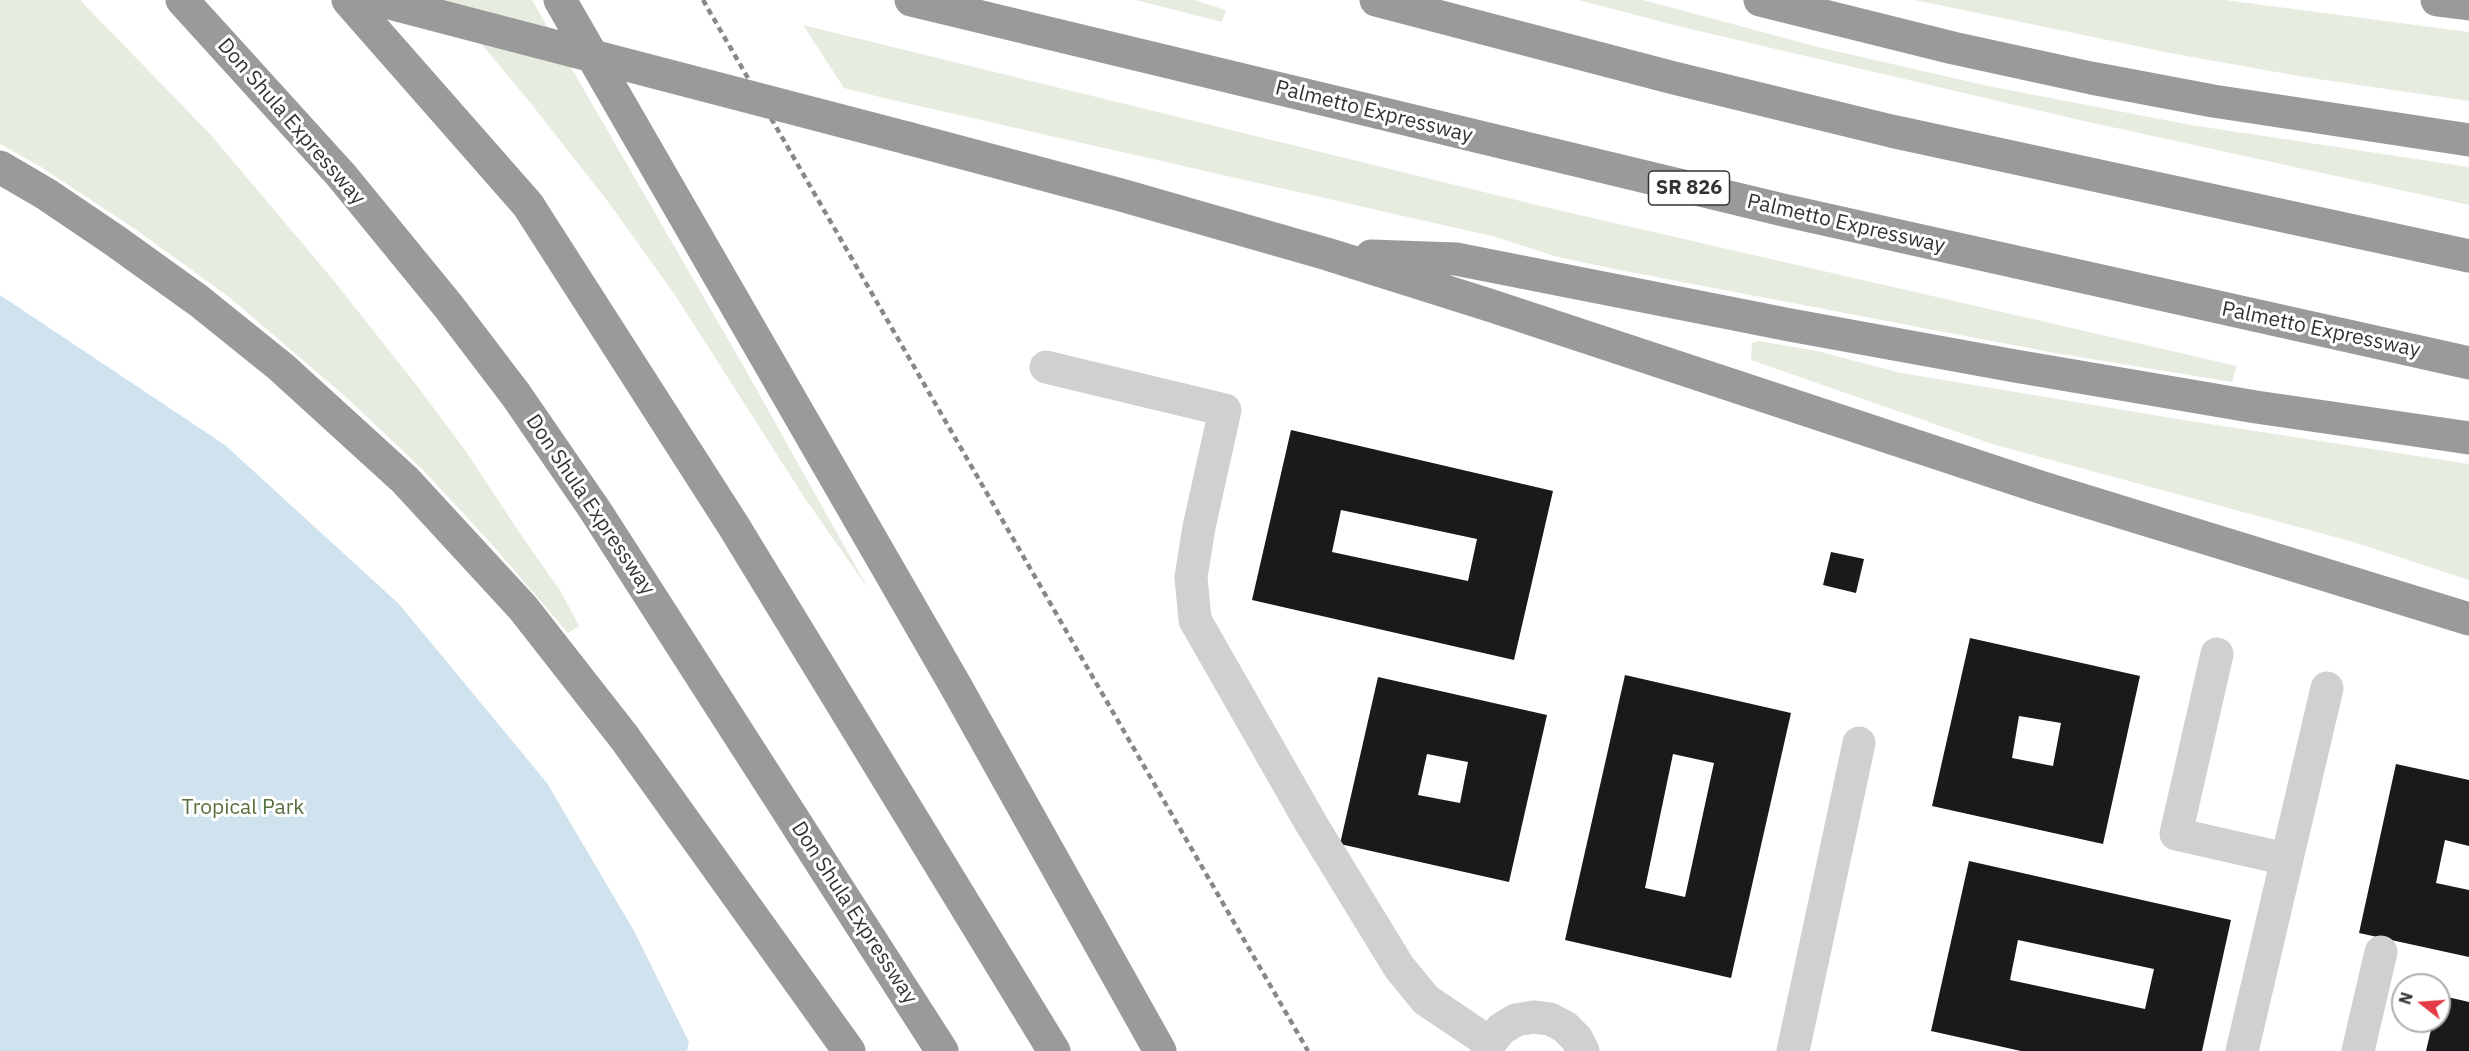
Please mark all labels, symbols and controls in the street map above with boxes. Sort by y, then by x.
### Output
street label: Don Shula Expressway [212,34,370,210]
street label: Palmetto Expressway [1273,75,1475,149]
road number: SR 826 [1648,171,1730,205]
street label: Palmetto Expressway [1745,189,1947,259]
street label: Palmetto Expressway [2219,297,2423,363]
street label: Don Shula Expressway [520,410,660,600]
park label: Tropical Park [182,795,304,821]
street label: Don Shula Expressway [786,817,922,1009]
north arrow [2391,973,2451,1033]
text: N [2394,990,2417,1007]

